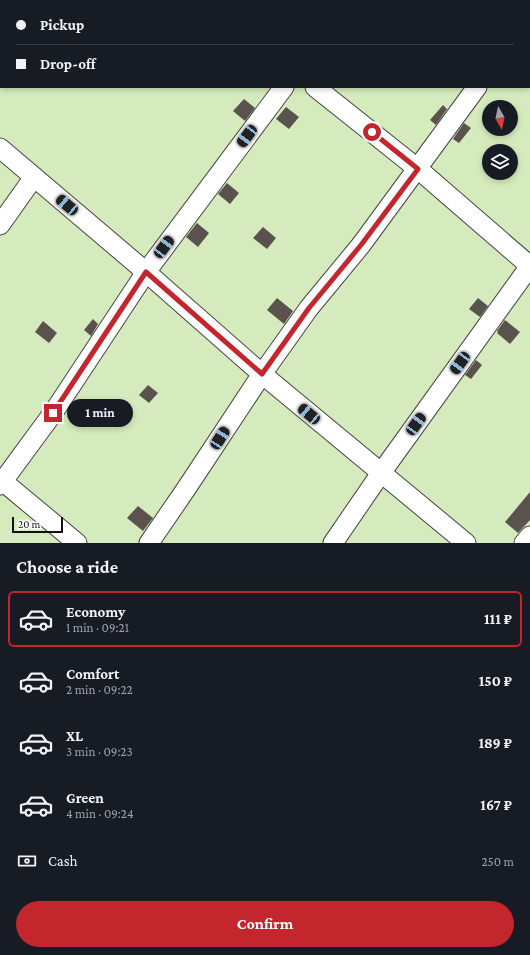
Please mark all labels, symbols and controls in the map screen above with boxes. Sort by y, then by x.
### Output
text: Pickup [40,17,84,33]
text: Drop-off [40,56,96,72]
north arrow [482,100,518,136]
map controls [482,100,518,180]
car [235,123,259,149]
route start [363,123,381,141]
button: layers [482,144,518,180]
car [54,193,80,217]
car [152,234,176,260]
car [448,350,472,376]
callout: 1 min [67,399,133,427]
car [296,402,322,426]
route end [44,404,62,422]
text: 1 min [85,405,115,420]
car [404,411,428,437]
car [208,425,232,451]
scale bar [12,515,63,534]
text: 20 m [18,518,40,530]
text: Choose a ride [16,557,118,577]
icon: car [18,601,54,637]
text: Economy [66,604,125,620]
text: 111 ₽ [484,611,512,627]
text: 1 min · 09:21 [66,620,129,635]
icon: car [18,663,54,699]
text: Comfort [66,666,120,682]
text: 150 ₽ [479,673,512,689]
text: 2 min · 09:22 [66,682,133,697]
icon: car [18,725,54,761]
text: XL [66,728,83,744]
text: 189 ₽ [478,735,512,751]
text: 3 min · 09:23 [66,744,133,759]
icon: car [18,787,54,823]
text: Green [66,790,104,806]
text: 167 ₽ [480,797,512,813]
text: 4 min · 09:24 [66,806,134,821]
icon: cash [16,850,38,872]
text: Cash [48,853,78,869]
text: 250 m [481,854,514,869]
button: Confirm [16,901,514,947]

